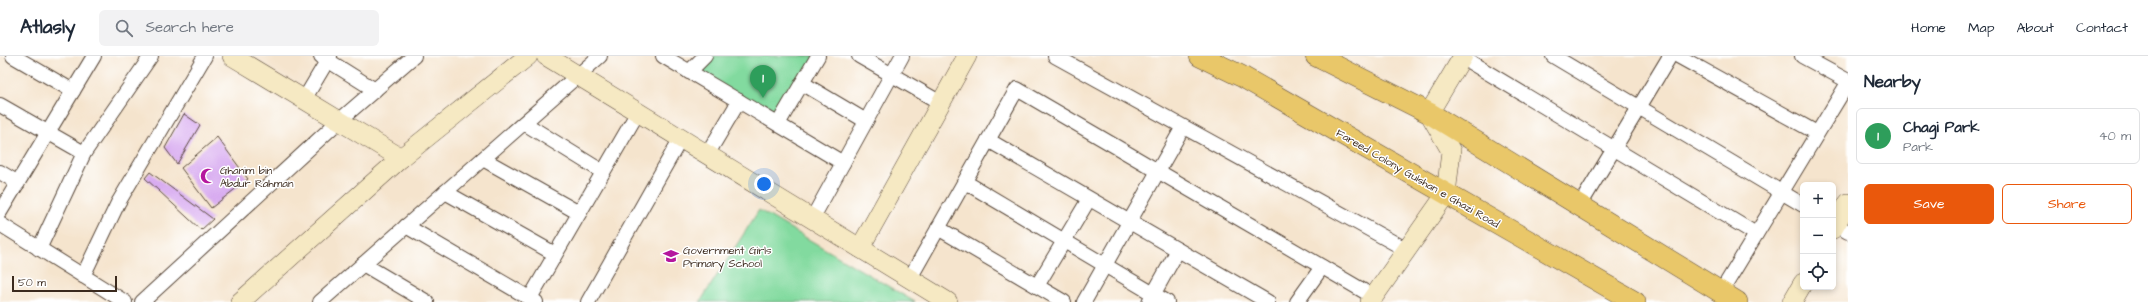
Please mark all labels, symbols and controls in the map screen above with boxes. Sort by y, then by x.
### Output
search box [99,10,379,46]
text: Atlasly [20,14,75,41]
icon: search [113,17,135,39]
text: Search here [145,17,234,38]
text: Home [1911,18,1946,38]
text: Map [1968,18,1994,38]
text: About [2016,18,2054,38]
text: Contact [2076,18,2128,38]
pin: 1 [750,65,776,98]
text: Nearby [1864,70,1921,94]
text: Chagi Park [1903,117,1979,138]
street label: Fareed Colony Gulshan e Ghazi Road [1333,125,1502,233]
text: 1 [1877,127,1879,145]
text: 40 m [2099,127,2131,145]
text: Park [1903,138,1933,156]
place label: Ghanim bin Abdur Rahman [220,163,294,191]
mosque icon: Ghanim bin Abdur Rahman [199,167,217,185]
your location [754,174,774,194]
map controls [1800,182,1836,290]
button: + [1800,182,1836,218]
button: Save [1864,184,1994,224]
button: Share [2002,184,2132,224]
button: − [1800,218,1836,254]
place label: Government Girls Primary School [683,243,772,272]
school or university icon: Government Girls Primary School [662,247,680,265]
button: locate [1800,254,1836,290]
scale bar [12,274,117,293]
text: 50 m [18,275,46,290]

